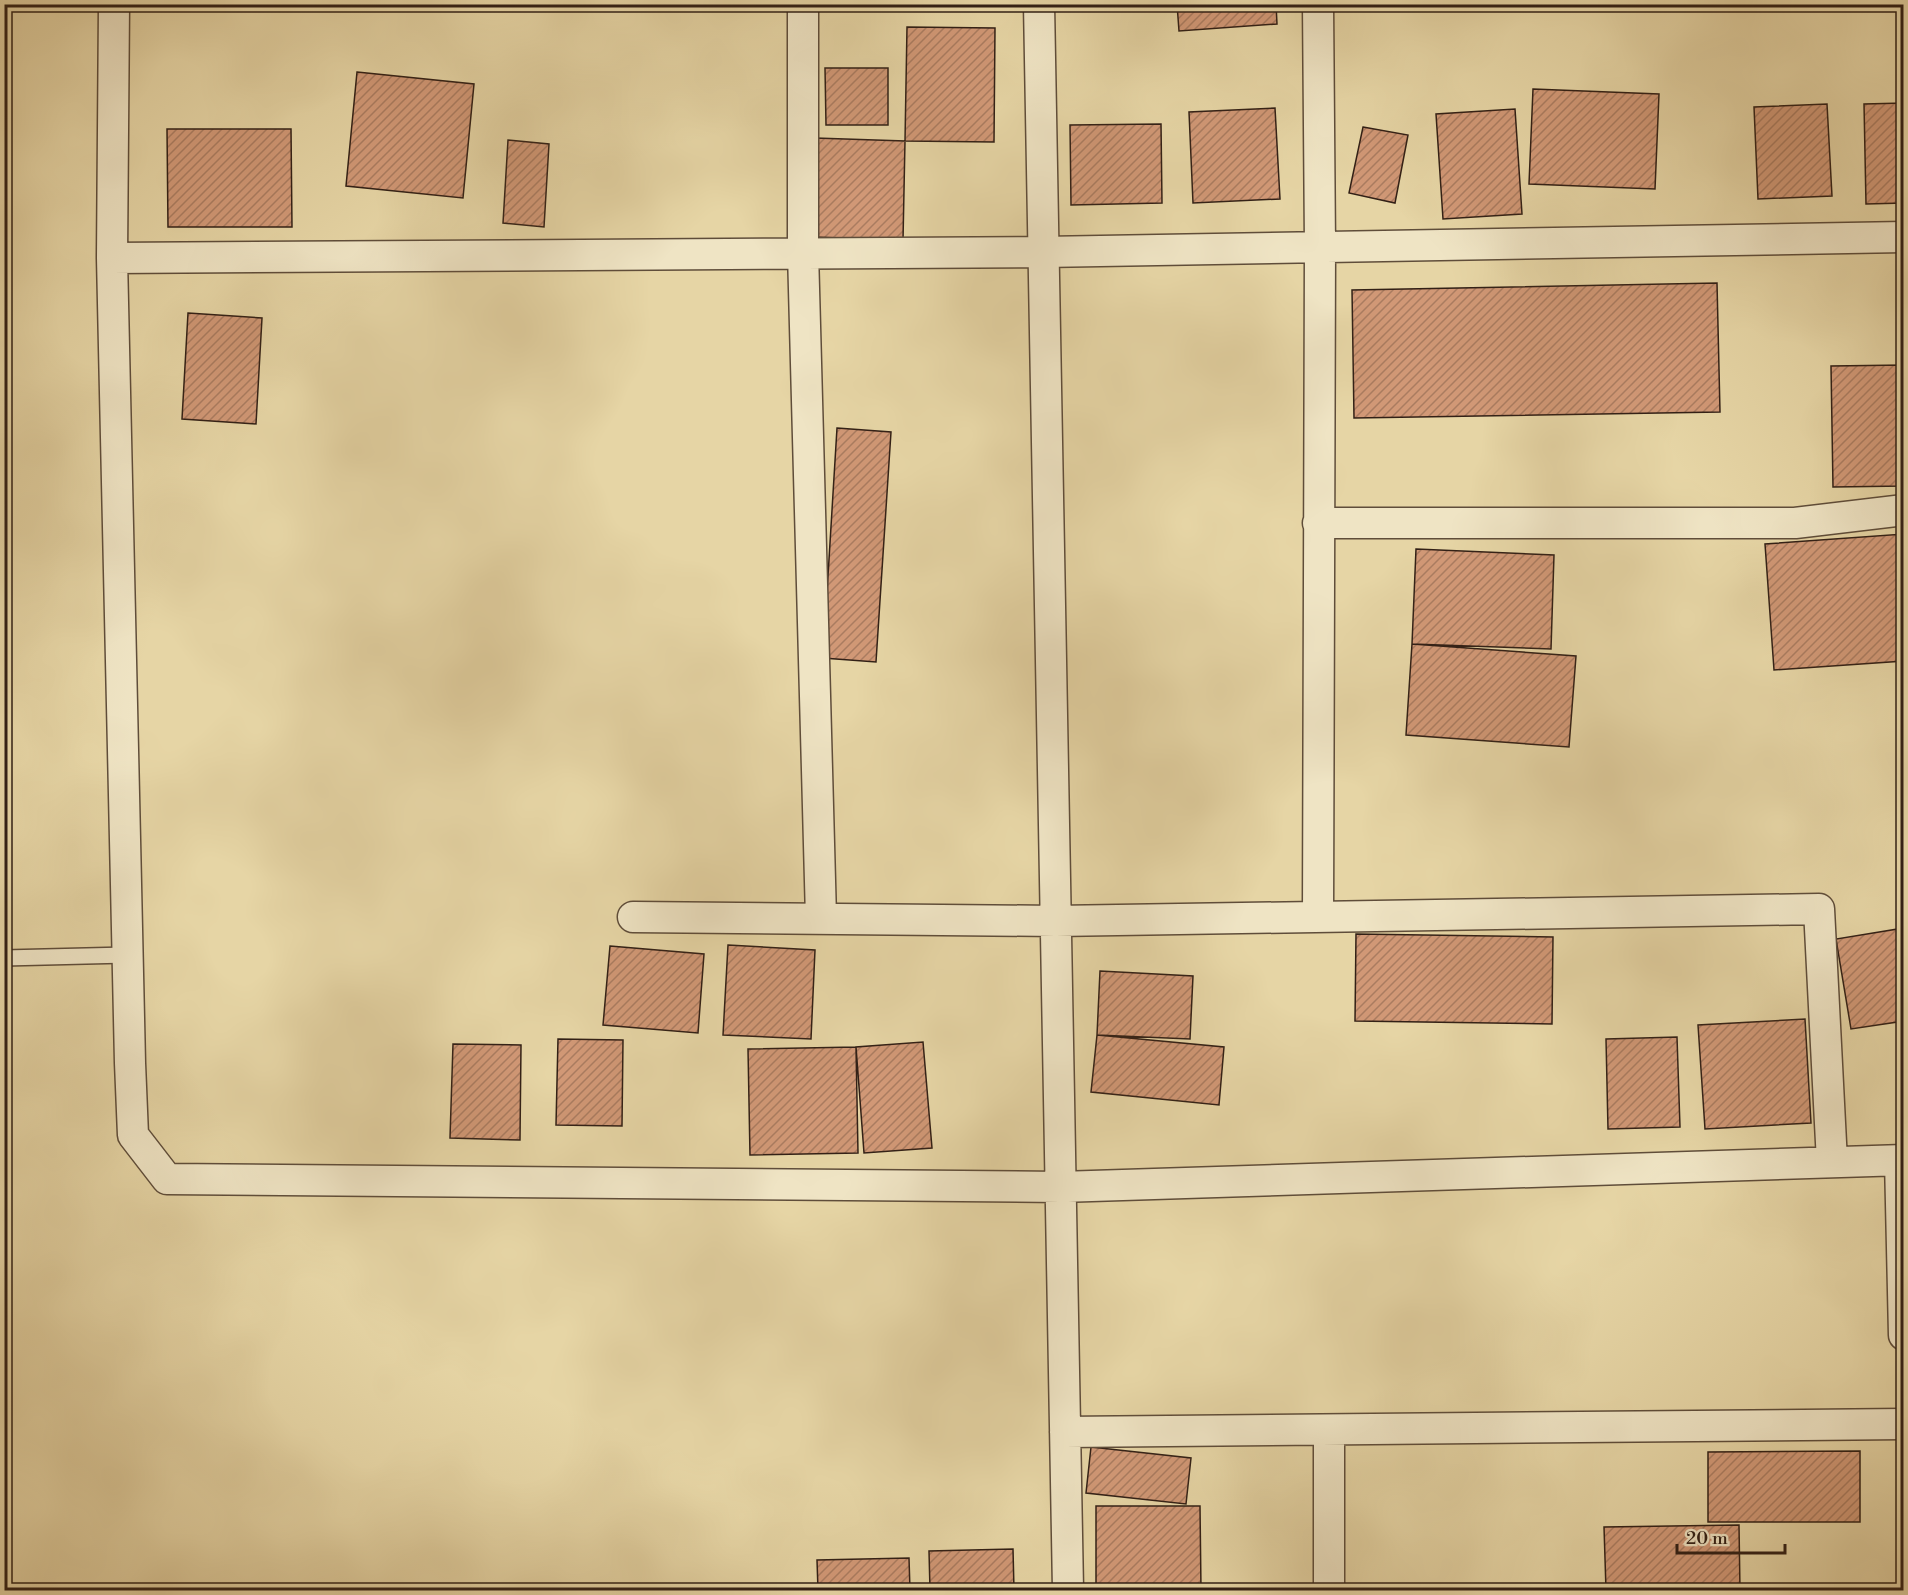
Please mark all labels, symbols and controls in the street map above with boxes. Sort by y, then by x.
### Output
scale bar [1677,1517,1785,1555]
text: 20 m [1686,1527,1728,1550]

